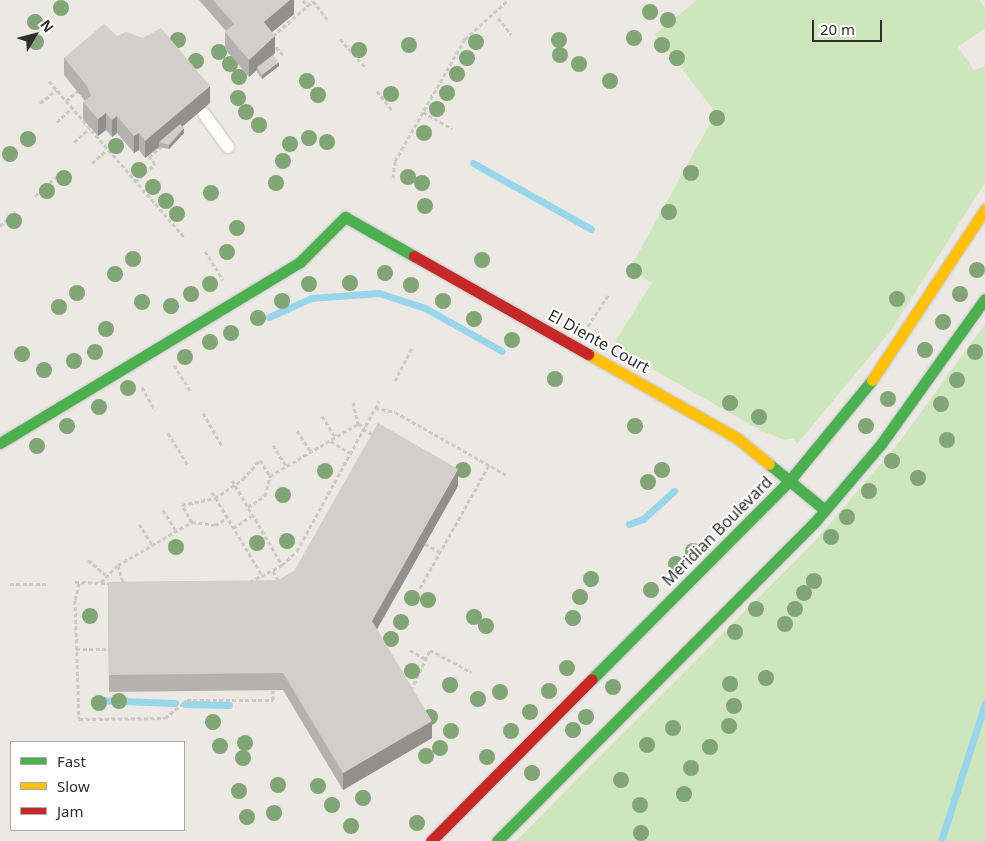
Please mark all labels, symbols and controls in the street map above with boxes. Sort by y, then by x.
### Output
north arrow [10,10,60,60]
scale bar [815,10,885,42]
text: N [36,15,58,36]
text: 20 m [820,19,855,39]
street label: El Diente Court [545,305,653,377]
street label: Meridian Boulevard [658,472,776,590]
legend [10,741,185,831]
text: Fast [57,751,86,771]
text: Slow [57,776,90,796]
text: Jam [57,801,84,821]

